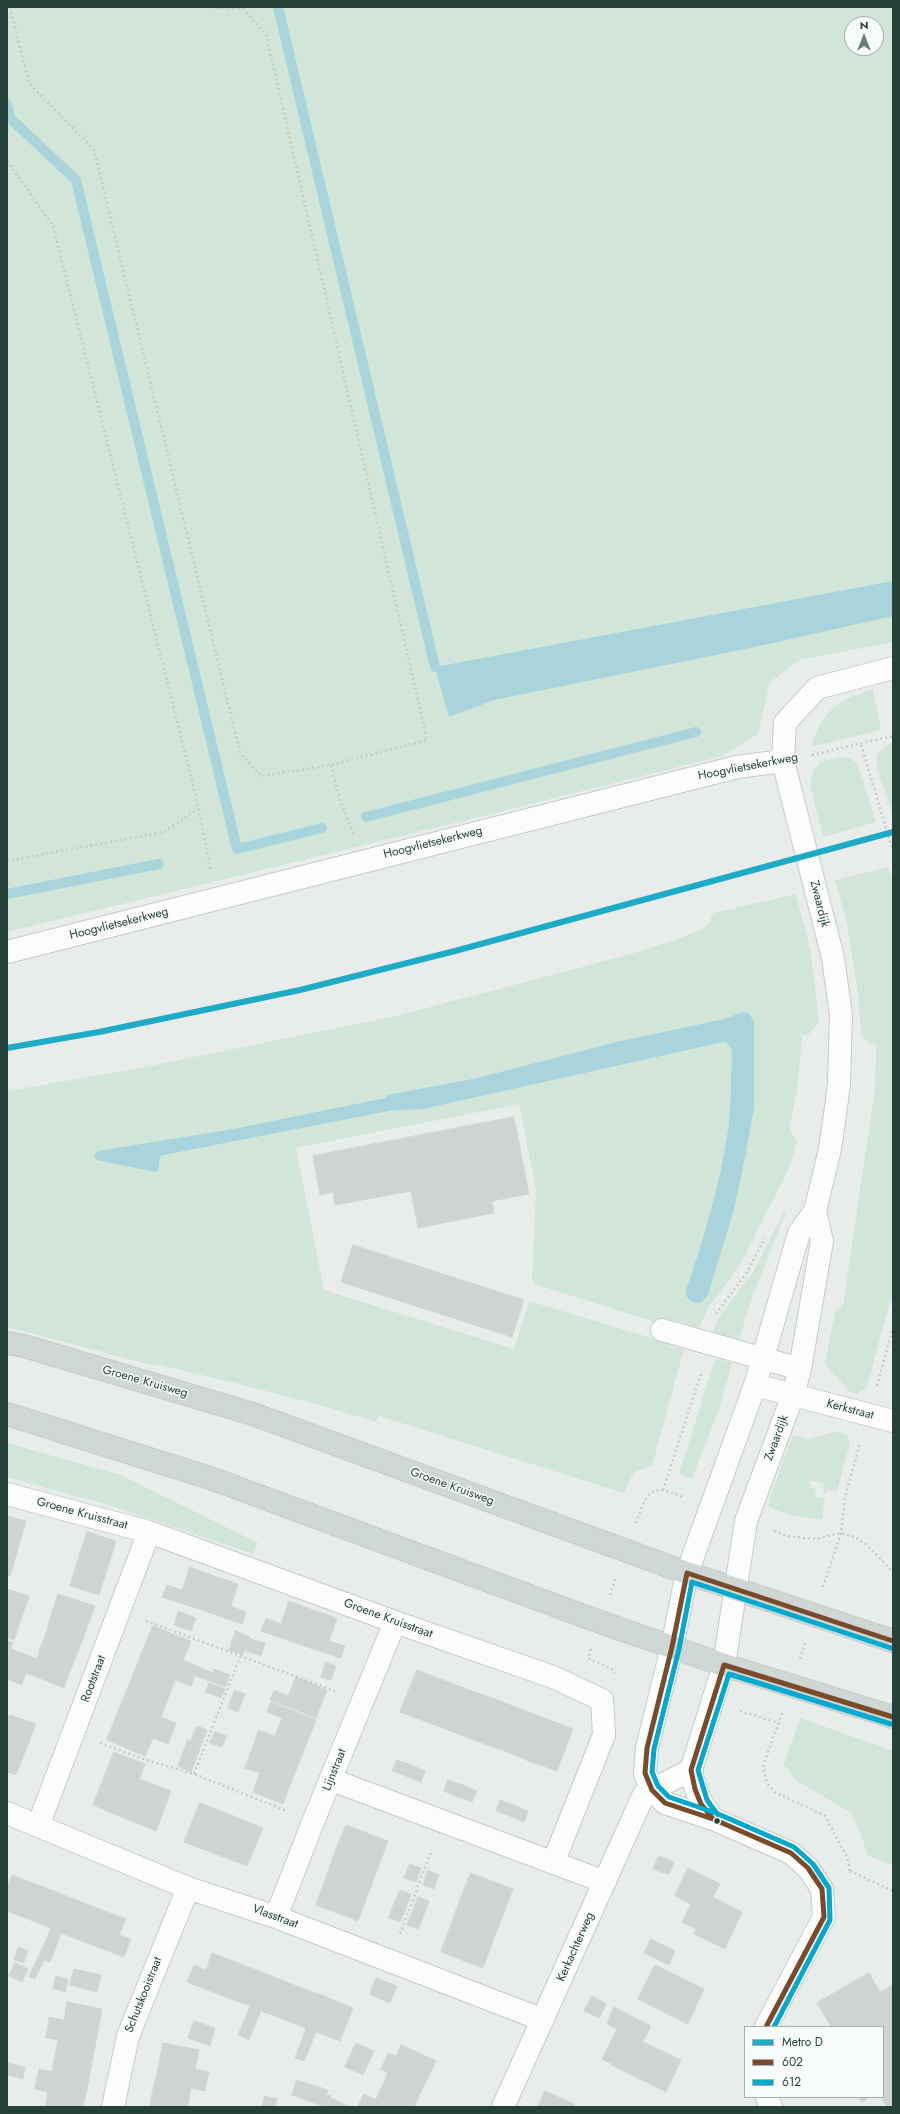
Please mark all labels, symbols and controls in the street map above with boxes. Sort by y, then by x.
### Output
north arrow [844,16,884,56]
text: N [860,17,868,33]
street label: Hoogvlietsekerkweg [697,750,799,784]
street label: Hoogvlietsekerkweg [382,824,484,862]
street label: Zwaardijk [806,879,832,929]
street label: Hoogvlietsekerkweg [68,905,170,943]
street label: Groene Kruisweg [101,1363,189,1401]
street label: Kerkstraat [825,1397,875,1423]
street label: Zwaardijk [762,1413,792,1463]
street label: Groene Kruisweg [408,1465,496,1509]
street label: Groene Kruisstraat [35,1495,129,1533]
street label: Groene Kruisstraat [342,1596,434,1642]
street label: Rootstraat [79,1654,109,1704]
street label: Lijnstraat [320,1747,350,1793]
unlabelled marker [712,1816,722,1826]
street label: Vlasstraat [250,1902,300,1932]
street label: Kerkachterweg [554,1910,598,1984]
street label: Schutskooistraat [122,1955,166,2035]
legend [744,2026,884,2098]
text: Metro D [782,2033,823,2051]
text: 602 [782,2053,803,2071]
text: 612 [782,2073,801,2091]

